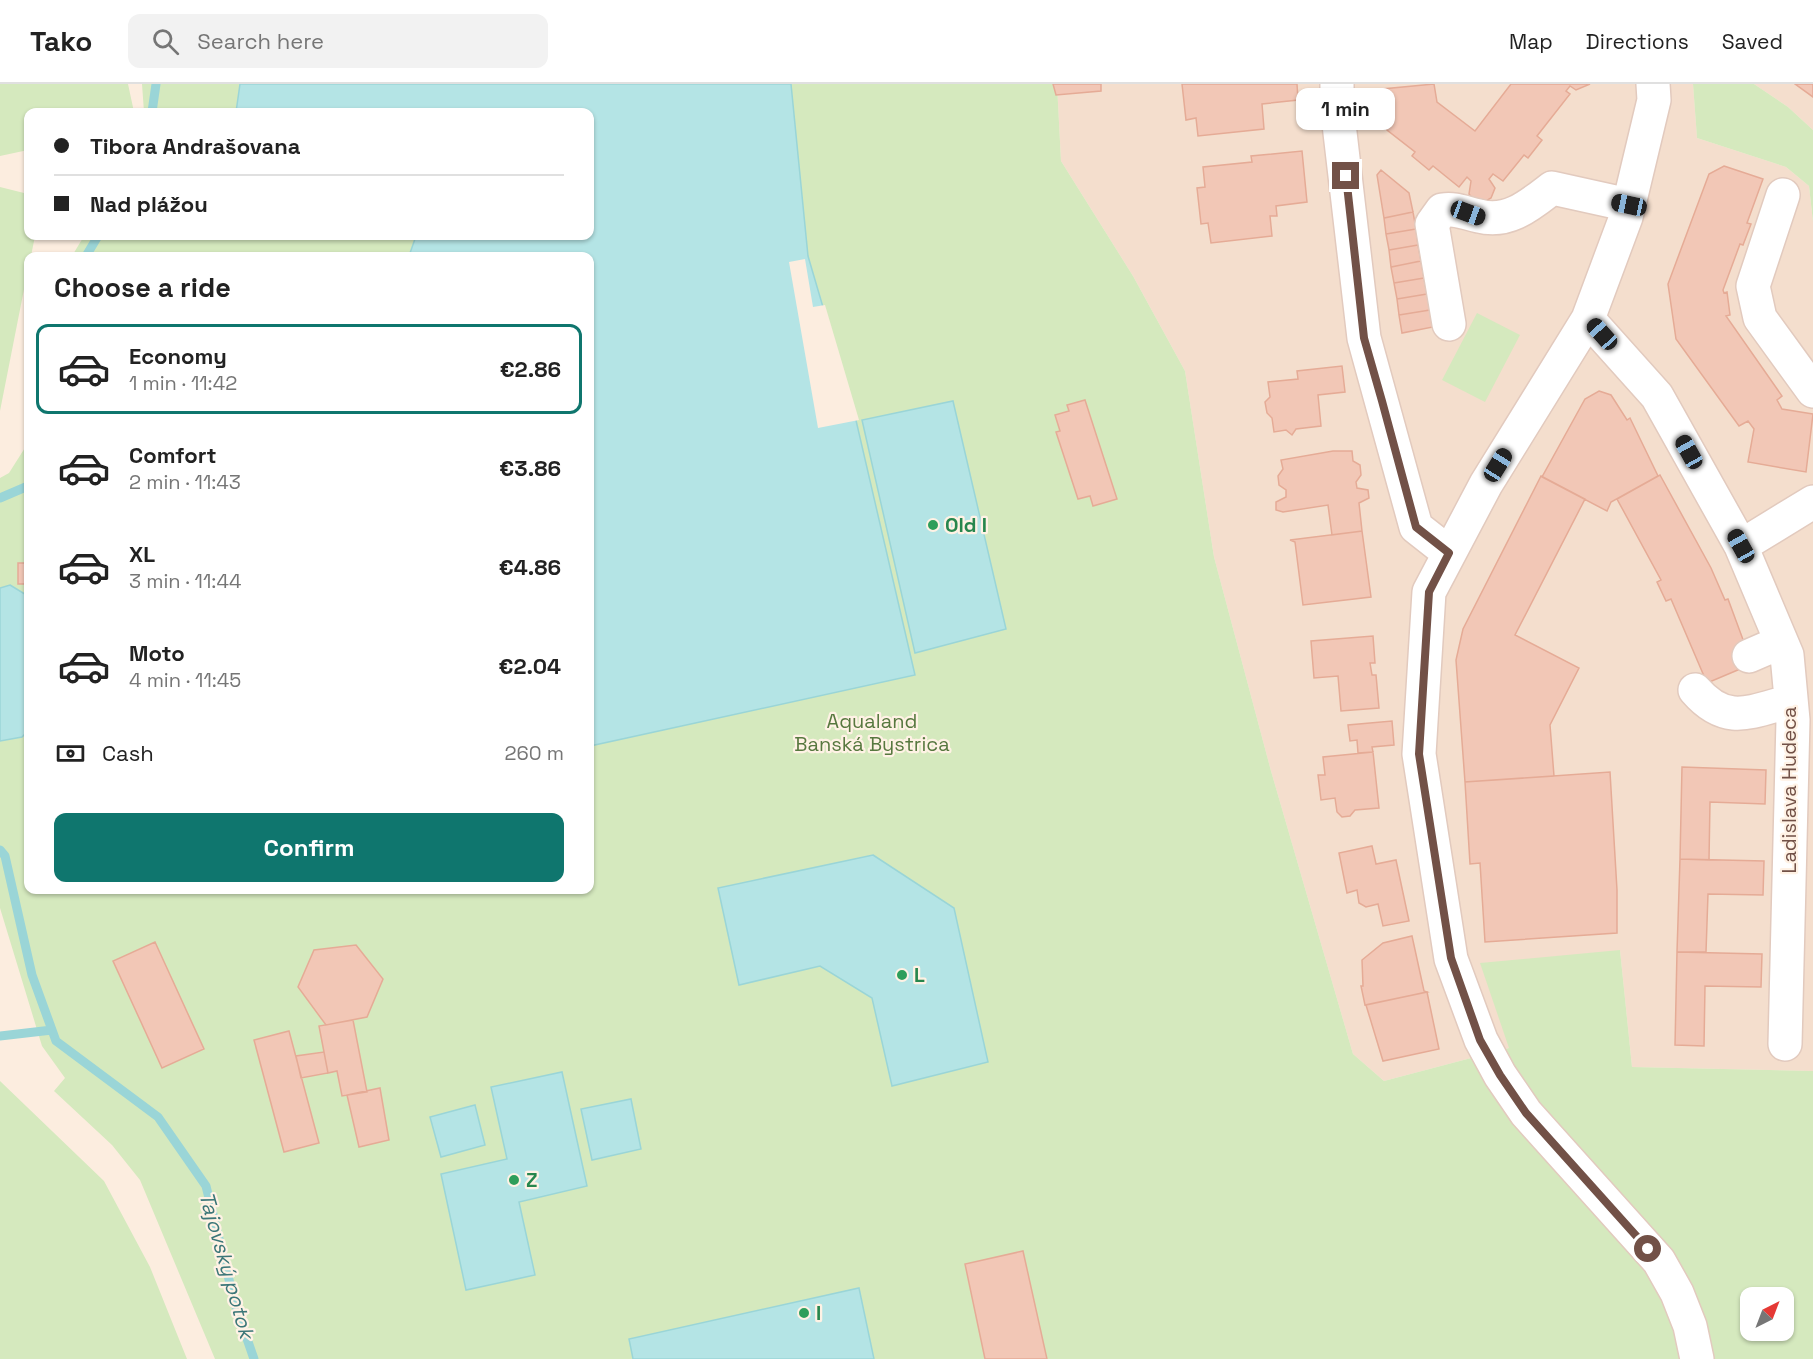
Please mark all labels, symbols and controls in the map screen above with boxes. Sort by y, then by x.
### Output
search box [128,14,548,68]
text: Tako [30,23,92,59]
icon: search [149,25,182,58]
text: Search here [197,27,324,55]
text: Map [1509,28,1553,55]
text: Directions [1586,28,1689,55]
text: Saved [1722,28,1783,55]
callout: 1 min [1296,89,1396,131]
text: 1 min [1321,96,1370,122]
text: Tibora Andrašovana [90,132,301,160]
route end [1332,162,1359,189]
text: Nad plážou [90,190,208,218]
car [1610,192,1648,218]
car [1448,198,1488,228]
text: Choose a ride [54,270,231,305]
car [1583,315,1621,353]
icon: car [57,342,111,396]
text: Economy [129,342,227,370]
text: €2.86 [500,355,561,383]
text: 1 min · 11:42 [129,370,237,396]
car [1672,432,1706,472]
icon: car [57,441,111,495]
text: Comfort [129,441,217,469]
car [1481,445,1515,485]
text: €3.86 [499,454,561,482]
text: 2 min · 11:43 [129,469,241,495]
place label: Old I [945,512,987,538]
marker: Old I [926,518,940,532]
car [1724,526,1758,566]
icon: car [57,540,111,594]
text: XL [129,540,155,568]
text: €4.86 [499,553,561,581]
text: 3 min · 11:44 [129,568,241,594]
icon: car [57,639,111,693]
text: Moto [129,639,185,667]
text: €2.04 [498,652,561,680]
text: 4 min · 11:45 [129,667,241,693]
street label: Ladislava Hudeca [1776,707,1802,874]
park label: Aqualand Banská Bystrica [794,708,950,757]
icon: cash [54,737,87,770]
text: Cash [102,739,154,767]
text: 260 m [505,740,564,766]
button: Confirm [54,813,564,882]
place label: L [914,962,925,988]
marker: L [895,968,909,982]
place label: Z [526,1167,538,1193]
marker: Z [507,1173,521,1187]
water label: Tajovský potok [193,1188,262,1344]
route start [1634,1235,1661,1262]
north arrow [1740,1287,1794,1341]
map controls [1740,1287,1794,1341]
place label: I [816,1300,821,1326]
marker: I [797,1306,811,1320]

